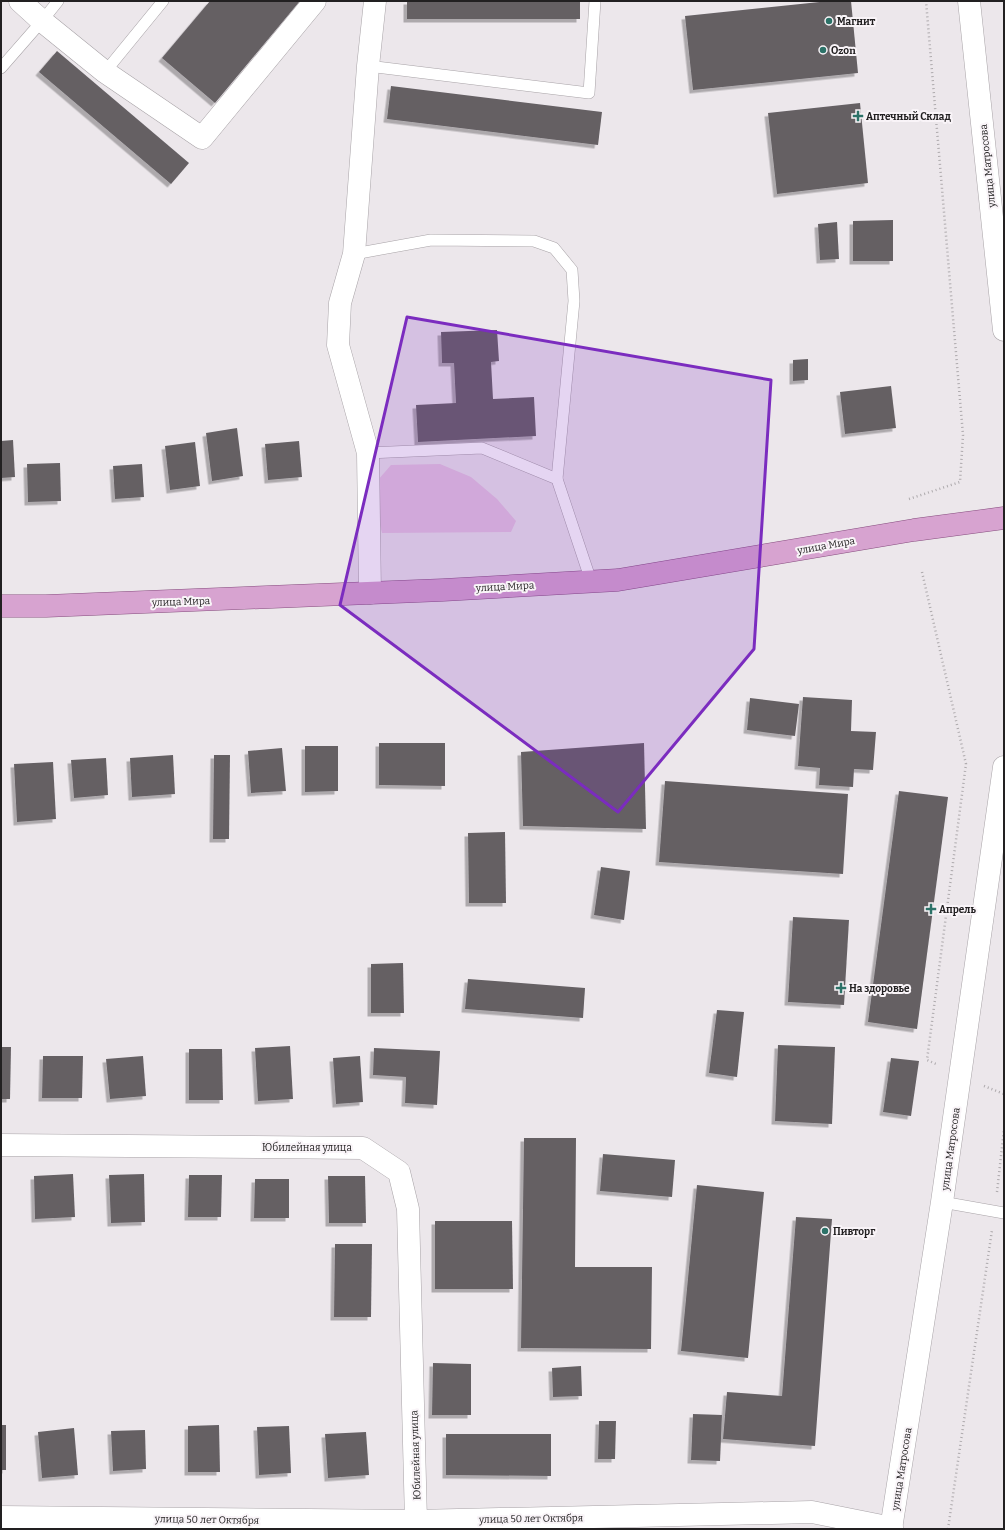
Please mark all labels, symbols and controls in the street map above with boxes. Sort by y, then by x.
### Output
marker: Магнит [824,16,834,26]
place label: Магнит [837,16,876,28]
marker: Ozon [818,45,828,55]
place label: Ozon [831,45,856,57]
marker: Аптечный Склад [853,111,863,121]
place label: Аптечный Склад [866,111,952,123]
street label: улица Матросова [978,123,998,209]
street label: улица Мира [795,535,857,557]
street label: улица Мира [475,579,535,595]
street label: улица Мира [151,595,211,609]
marker: Апрель [926,904,936,914]
place label: Апрель [939,904,976,916]
marker: На здоровье [836,983,846,993]
place label: На здоровье [849,983,910,995]
street label: улица Матросова [939,1106,963,1192]
street label: Юбилейная улица [262,1141,352,1154]
marker: Пивторг [820,1226,830,1236]
place label: Пивторг [833,1226,875,1238]
street label: Юбилейная улица [407,1409,424,1500]
street label: улица Матросова [889,1426,915,1512]
street label: улица 50 лет Октября [478,1511,584,1526]
street label: улица 50 лет Октября [154,1512,260,1527]

